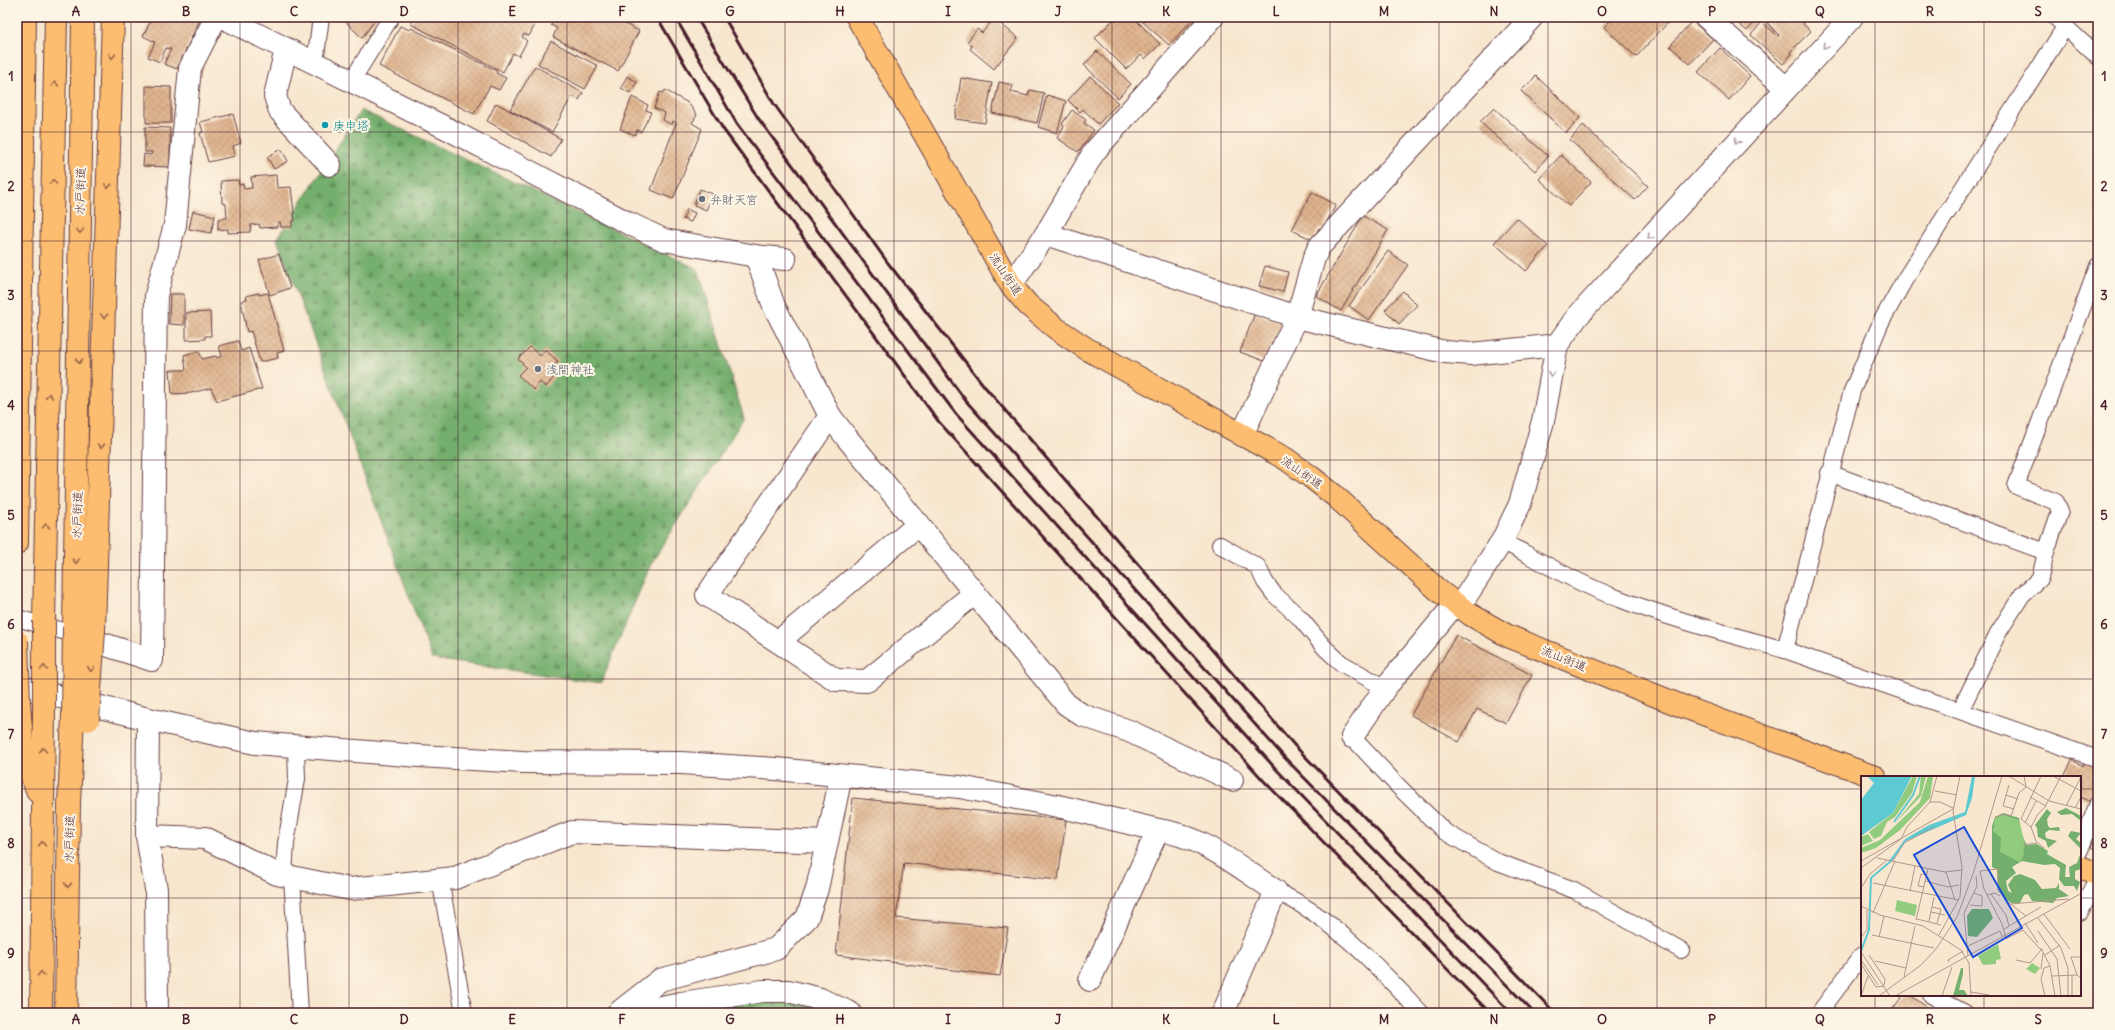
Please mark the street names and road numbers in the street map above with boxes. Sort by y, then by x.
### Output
street label: 水戸街道 [72,167,88,215]
street label: 流山街道 [986,250,1026,298]
street label: 流山街道 [1278,452,1326,492]
street label: 水戸街道 [69,491,85,539]
street label: 流山街道 [1539,642,1589,674]
street label: 水戸街道 [61,815,77,863]

